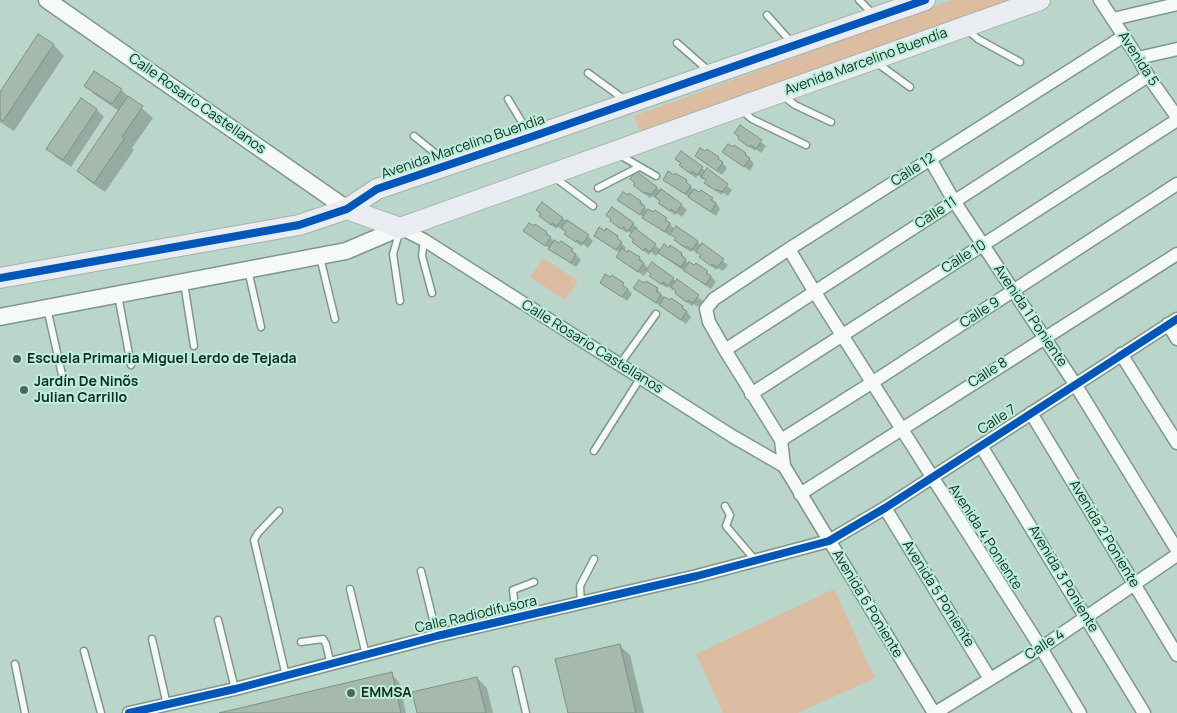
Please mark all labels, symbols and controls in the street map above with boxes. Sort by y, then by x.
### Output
street label: Avenida Marcelino Buendía [782,25,950,99]
street label: Avenida 5 [1114,29,1162,89]
street label: Calle Rosario Castellanos [125,50,269,158]
street label: Avenida Marcelino Buendía [379,111,547,183]
street label: Calle 12 [888,150,938,190]
street label: Calle 11 [912,193,960,233]
street label: Calle 10 [939,237,989,277]
street label: Avenida 1 Poniente [990,262,1070,370]
street label: Calle 9 [957,294,1003,332]
street label: Calle Rosario Castellanos [518,297,666,397]
place label: Escuela Primaria Miguel Lerdo de Tejada [27,351,297,367]
marker: Escuela Primaria Miguel Lerdo de Tejada [11,353,23,365]
street label: Calle 8 [965,354,1011,392]
place label: Jardín De Ninõs Julian Carrillo [34,374,138,407]
marker: Jardín De Ninõs Julian Carrillo [18,384,30,396]
street label: Calle 7 [975,401,1019,439]
street label: Avenida 2 Poniente [1065,477,1143,591]
street label: Avenida 4 Poniente [945,481,1025,593]
street label: Avenida 3 Poniente [1024,522,1102,636]
street label: Avenida 5 Poniente [898,538,978,650]
street label: Avenida 6 Poniente [828,547,906,661]
street label: Calle Radiodifusora [413,593,539,637]
street label: Calle 4 [1022,626,1068,664]
place label: EMMSA [361,685,412,701]
marker: EMMSA [345,687,357,699]

